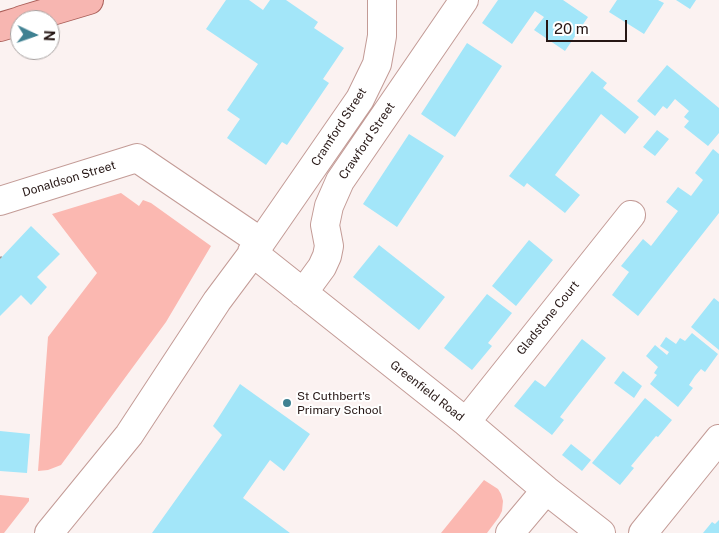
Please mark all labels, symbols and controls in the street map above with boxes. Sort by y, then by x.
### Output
north arrow [10,10,60,60]
scale bar [549,10,630,42]
text: 20 m [554,20,589,37]
text: N [41,30,57,42]
street label: Cramford Street [308,85,370,169]
street label: Crawford Street [336,100,398,182]
street label: Donaldson Street [21,158,117,200]
street label: Gladstone Court [514,278,582,358]
street label: Greenfield Road [387,358,467,424]
place label: St Cuthbert's Primary School [297,389,382,417]
marker: St Cuthbert's Primary School [281,397,293,409]

